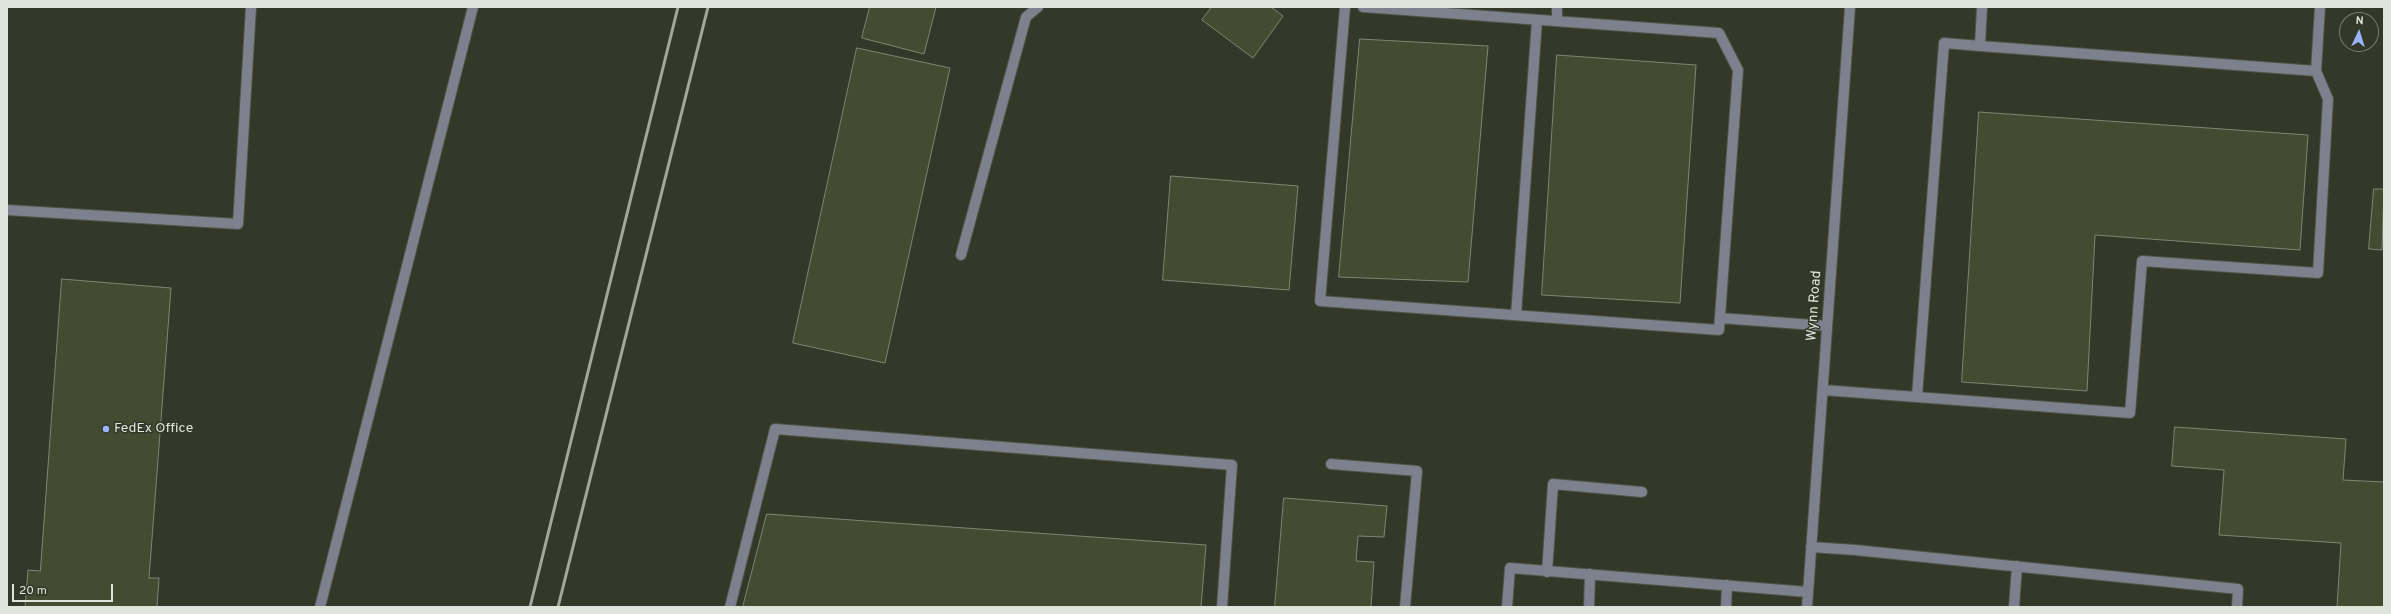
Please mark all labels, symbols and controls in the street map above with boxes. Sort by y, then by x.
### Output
north arrow [2339,12,2379,52]
text: N [2355,14,2364,28]
street label: Wynn Road [1804,270,1826,342]
place label: FedEx Office [114,421,193,437]
marker: FedEx Office [101,424,111,434]
scale bar [14,576,115,602]
text: 20 m [19,583,47,599]

